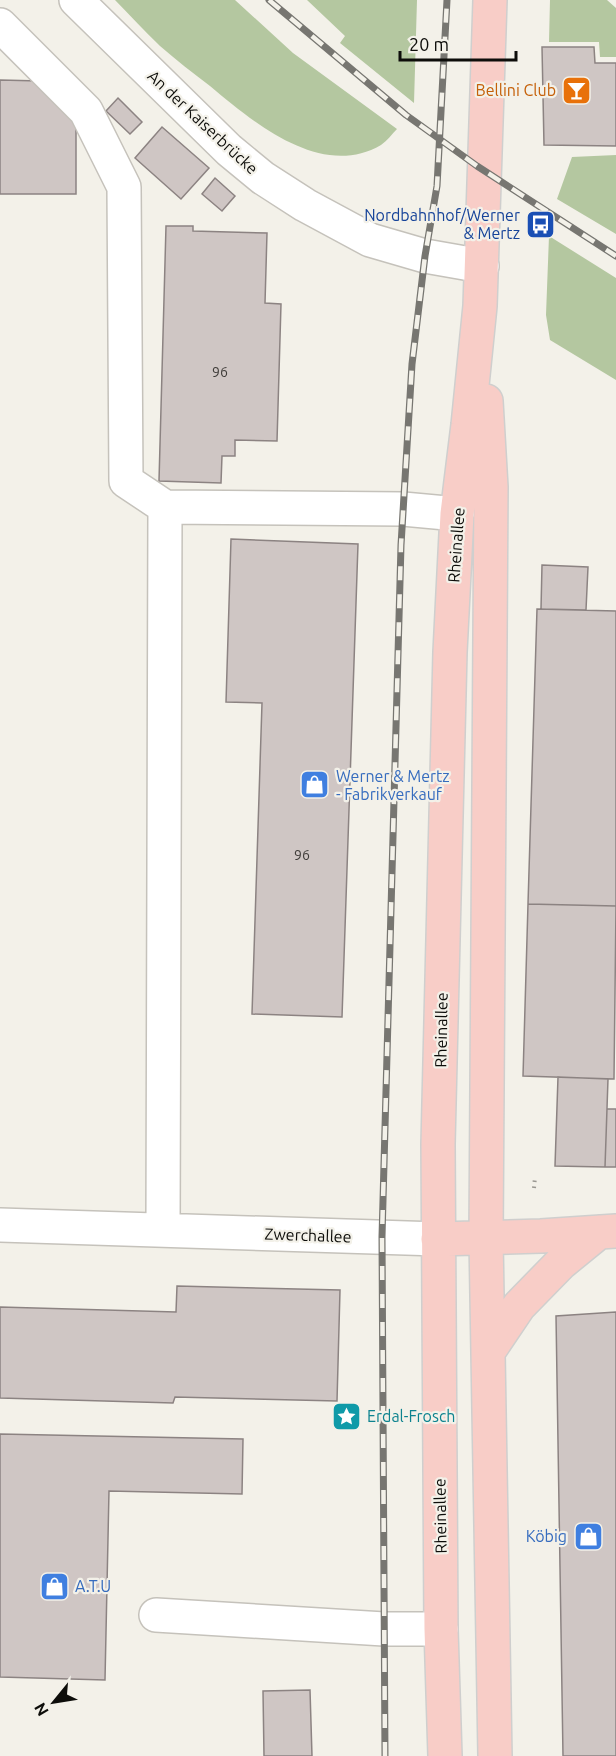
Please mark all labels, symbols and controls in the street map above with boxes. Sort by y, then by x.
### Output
scale bar [400,24,516,62]
text: 20 m [409,34,449,54]
street label: An der Kaiserbrücke [144,67,262,177]
bar icon: Bellini Club [561,74,593,106]
place label: Bellini Club [476,81,556,99]
place label: Nordbahnhof/Werner & Mertz [364,206,520,242]
bus stop icon: Nordbahnhof/Werner & Mertz [525,208,557,240]
house number: 96 [212,364,228,380]
street label: Rheinallee [444,507,468,583]
place label: Werner & Mertz - Fabrikverkauf [336,767,450,803]
shop icon: Werner & Mertz - Fabrikverkauf [299,769,331,801]
house number: 96 [294,847,310,863]
street label: Rheinallee [431,992,451,1068]
street label: Zwerchallee [264,1224,352,1246]
place icon: Erdal-Frosch [330,1400,362,1432]
place label: Erdal-Frosch [367,1407,456,1425]
street label: Rheinallee [430,1478,450,1554]
shop icon: Köbig [572,1520,604,1552]
place label: Köbig [526,1527,567,1545]
shop icon: A.T.U [38,1570,70,1602]
place label: A.T.U [75,1577,111,1595]
north arrow [24,1672,84,1732]
text: N [30,1700,52,1719]

